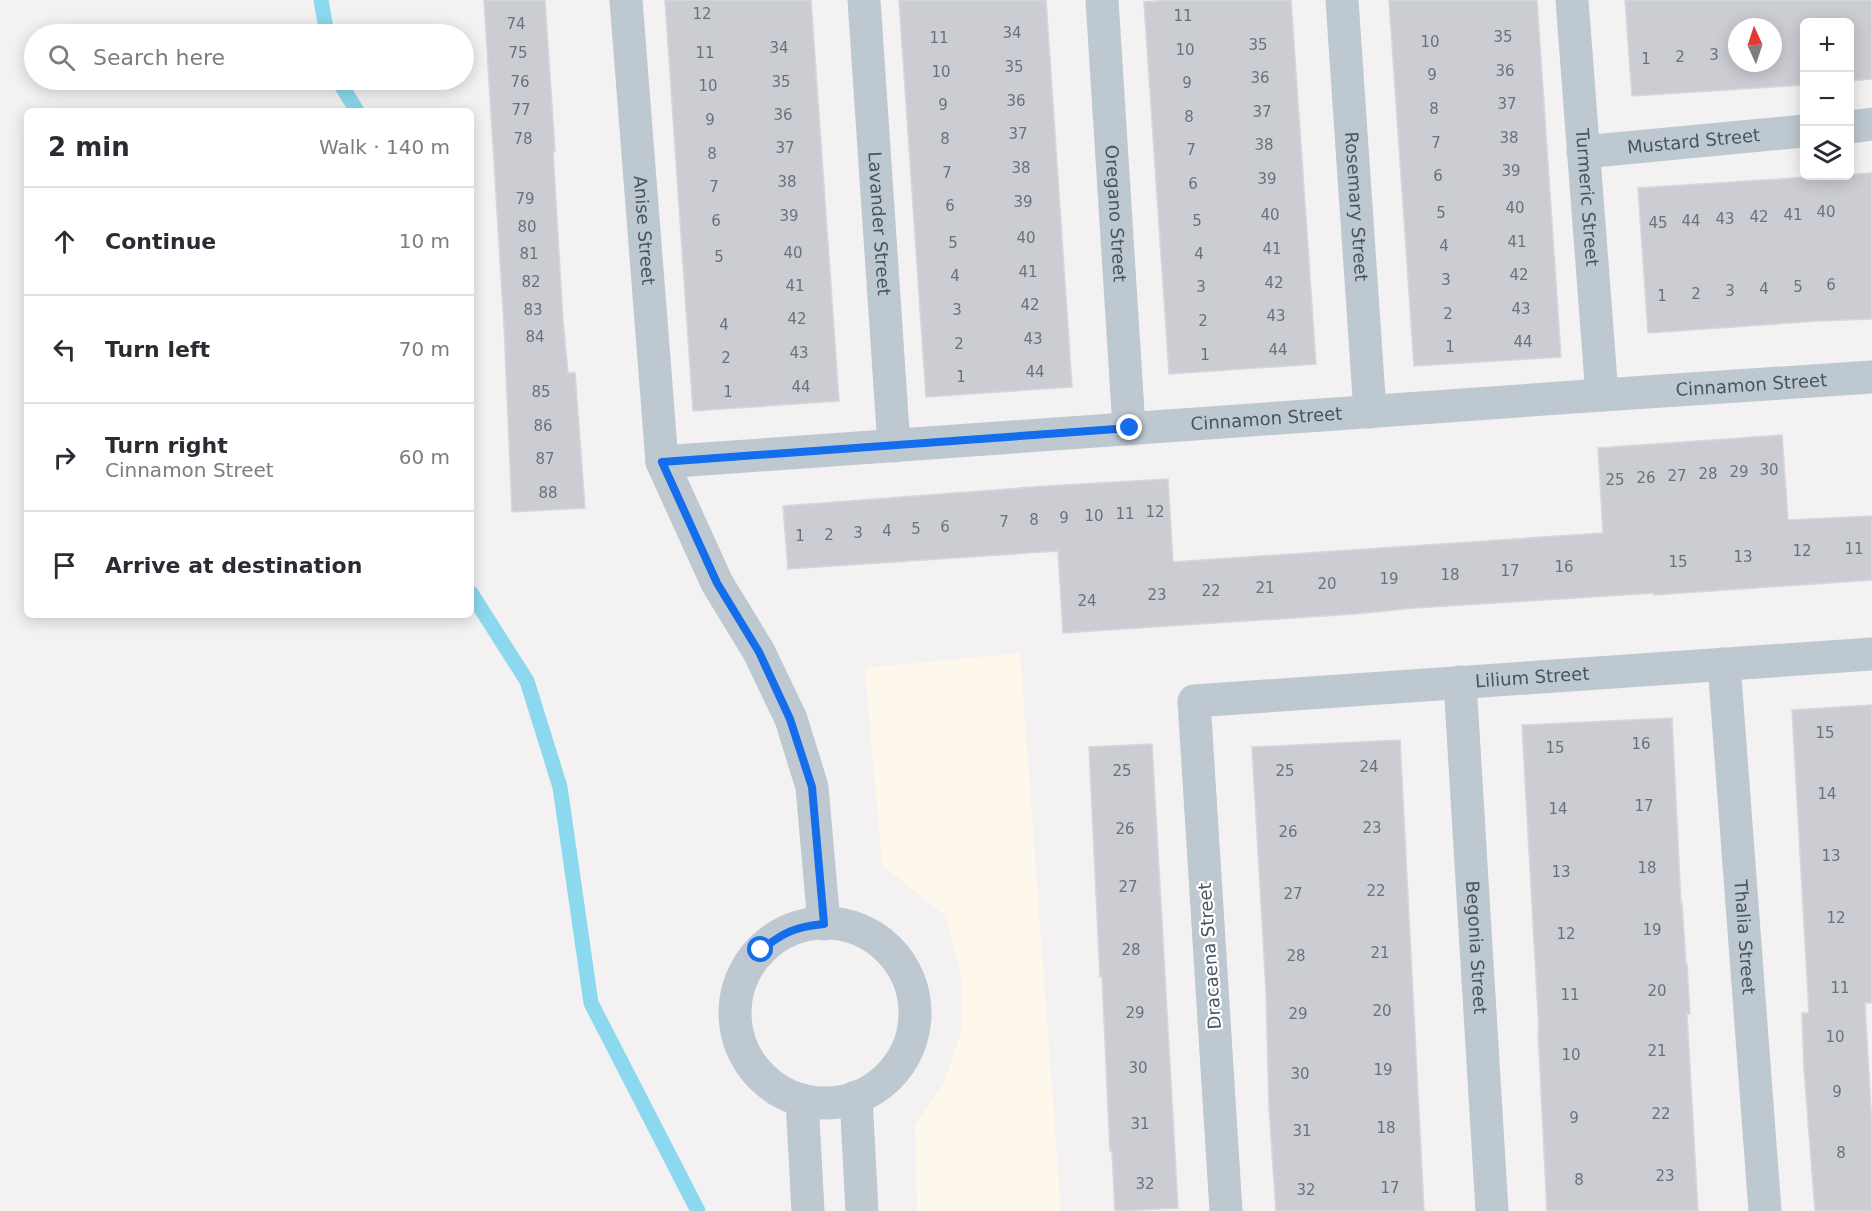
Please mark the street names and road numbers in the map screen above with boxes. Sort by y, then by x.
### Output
street label: Mustard Street [1626,124,1761,158]
street label: Turmeric Street [1572,127,1603,267]
street label: Rosemary Street [1341,131,1372,282]
street label: Oregano Street [1101,144,1131,283]
street label: Lavander Street [864,151,895,296]
street label: Anise Street [630,175,659,286]
street label: Cinnamon Street [1675,369,1828,400]
street label: Cinnamon Street [1190,403,1343,434]
street label: Lilium Street [1474,663,1590,691]
street label: Thalia Street [1730,878,1760,995]
street label: Begonia Street [1462,880,1491,1015]
street label: Dracaena Street [1194,882,1225,1030]

